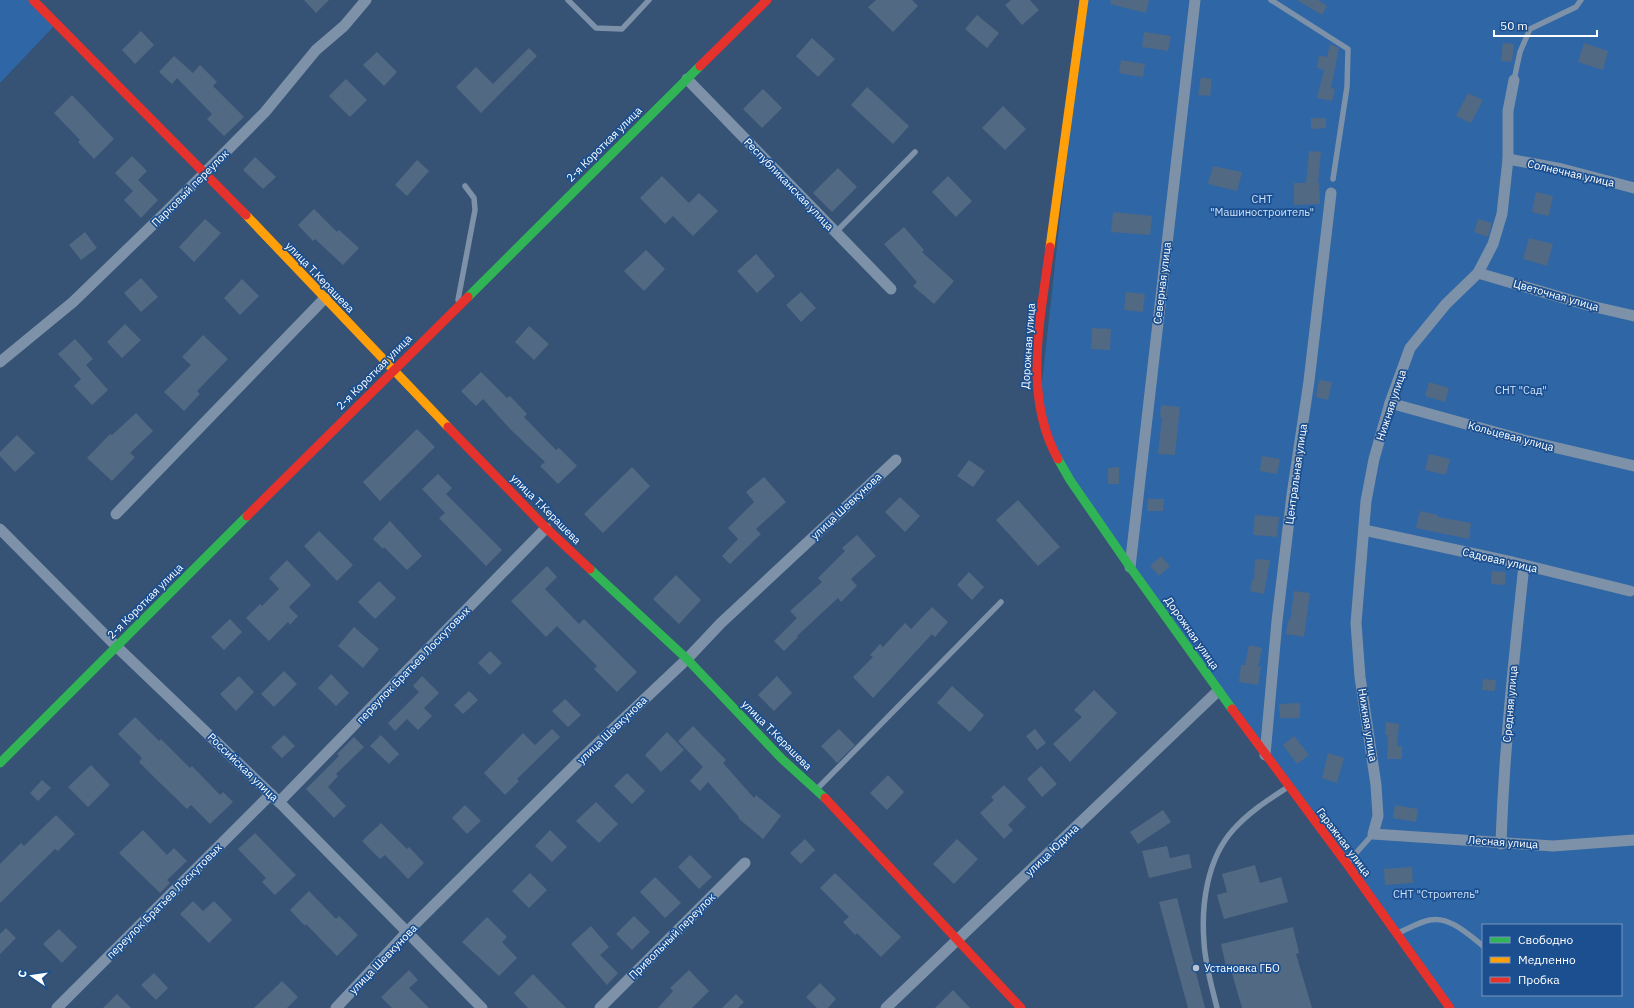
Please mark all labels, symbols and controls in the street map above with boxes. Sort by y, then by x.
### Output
scale bar [1494,12,1597,38]
text: 50 m [1500,18,1528,33]
street label: 2-я Короткая улица [563,103,645,185]
street label: Республиканская улица [741,135,837,233]
street label: Парковый переулок [148,146,232,230]
street label: Солнечная улица [1526,156,1616,190]
park label: СНТ "Машиностроитель" [1210,192,1314,219]
street label: улица Т.Керашева [282,238,358,316]
street label: Северная улица [1150,241,1174,325]
street label: Цветочная улица [1512,276,1601,314]
street label: Дорожная улица [1018,302,1038,389]
street label: 2-я Короткая улица [333,331,415,413]
street label: Нижняя улица [1373,368,1409,442]
park label: СНТ "Сад" [1495,383,1547,397]
street label: Кольцевая улица [1466,418,1556,454]
street label: Центральная улица [1282,423,1310,525]
street label: улица Шевкунова [808,469,884,542]
street label: улица Т.Керашева [508,471,584,547]
street label: Садовая улица [1461,545,1539,575]
street label: 2-я Короткая улица [104,560,186,642]
street label: Дорожная улица [1162,594,1223,672]
street label: переулок Братьев Лоскутовых [353,603,473,727]
street label: Средняя улица [1500,665,1520,743]
street label: Нижняя улица [1355,687,1381,763]
street label: улица Шевкунова [574,693,650,767]
street label: улица Т.Керашева [739,697,815,773]
street label: Российская улица [205,730,281,804]
street label: Гаражная улица [1314,805,1374,879]
street label: улица Юдина [1022,821,1082,879]
street label: Лесная улица [1467,833,1539,851]
street label: переулок Братьев Лоскутовых [103,840,225,962]
park label: СНТ "Строитель" [1393,887,1479,901]
street label: Привольный переулок [626,890,718,982]
street label: улица Шевкунова [346,921,420,997]
legend [1482,924,1622,996]
text: Свободно [1518,932,1574,947]
text: Медленно [1518,952,1576,967]
north arrow [12,956,52,996]
place label: Установка ГБО [1204,961,1280,975]
marker: Установка ГБО [1191,963,1201,973]
text: С [15,969,30,979]
text: Пробка [1518,972,1560,987]

